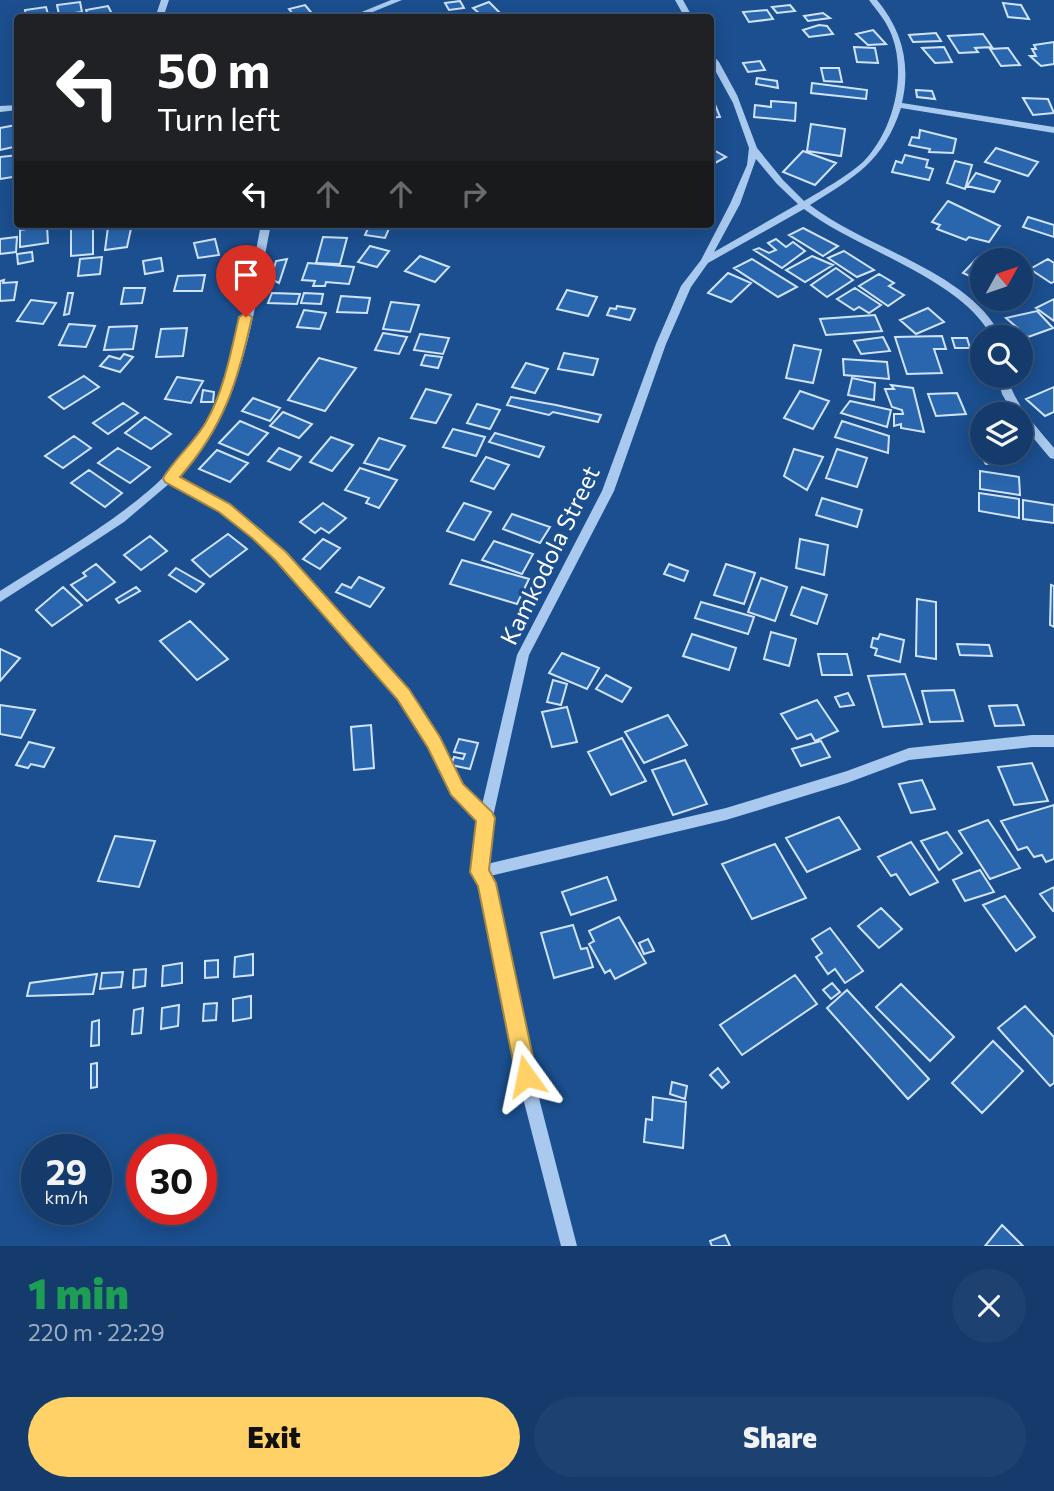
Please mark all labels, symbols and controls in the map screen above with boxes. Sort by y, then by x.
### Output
text: 50 m [157,38,270,98]
icon: left [42,42,133,133]
text: Turn left [157,98,281,138]
icon: left [236,175,274,213]
icon: ahead [309,175,347,213]
icon: ahead [382,175,420,213]
icon: right [455,175,493,213]
pin [216,245,276,317]
north arrow [970,248,1032,312]
map controls [970,248,1033,465]
icon: arrive [227,256,265,294]
button: search [970,325,1033,388]
button: layers [970,402,1033,465]
street label: Kamkodola Street [493,461,605,649]
position arrow [489,1039,563,1113]
speed limit sign: 30 [126,1134,217,1225]
text: 29 [46,1149,87,1192]
text: km/h [45,1186,88,1208]
text: 1 min [28,1266,129,1318]
button: close [952,1269,1026,1343]
text: 220 m · 22:29 [28,1318,165,1346]
button: Exit [28,1397,520,1477]
button: Share [534,1397,1026,1477]

